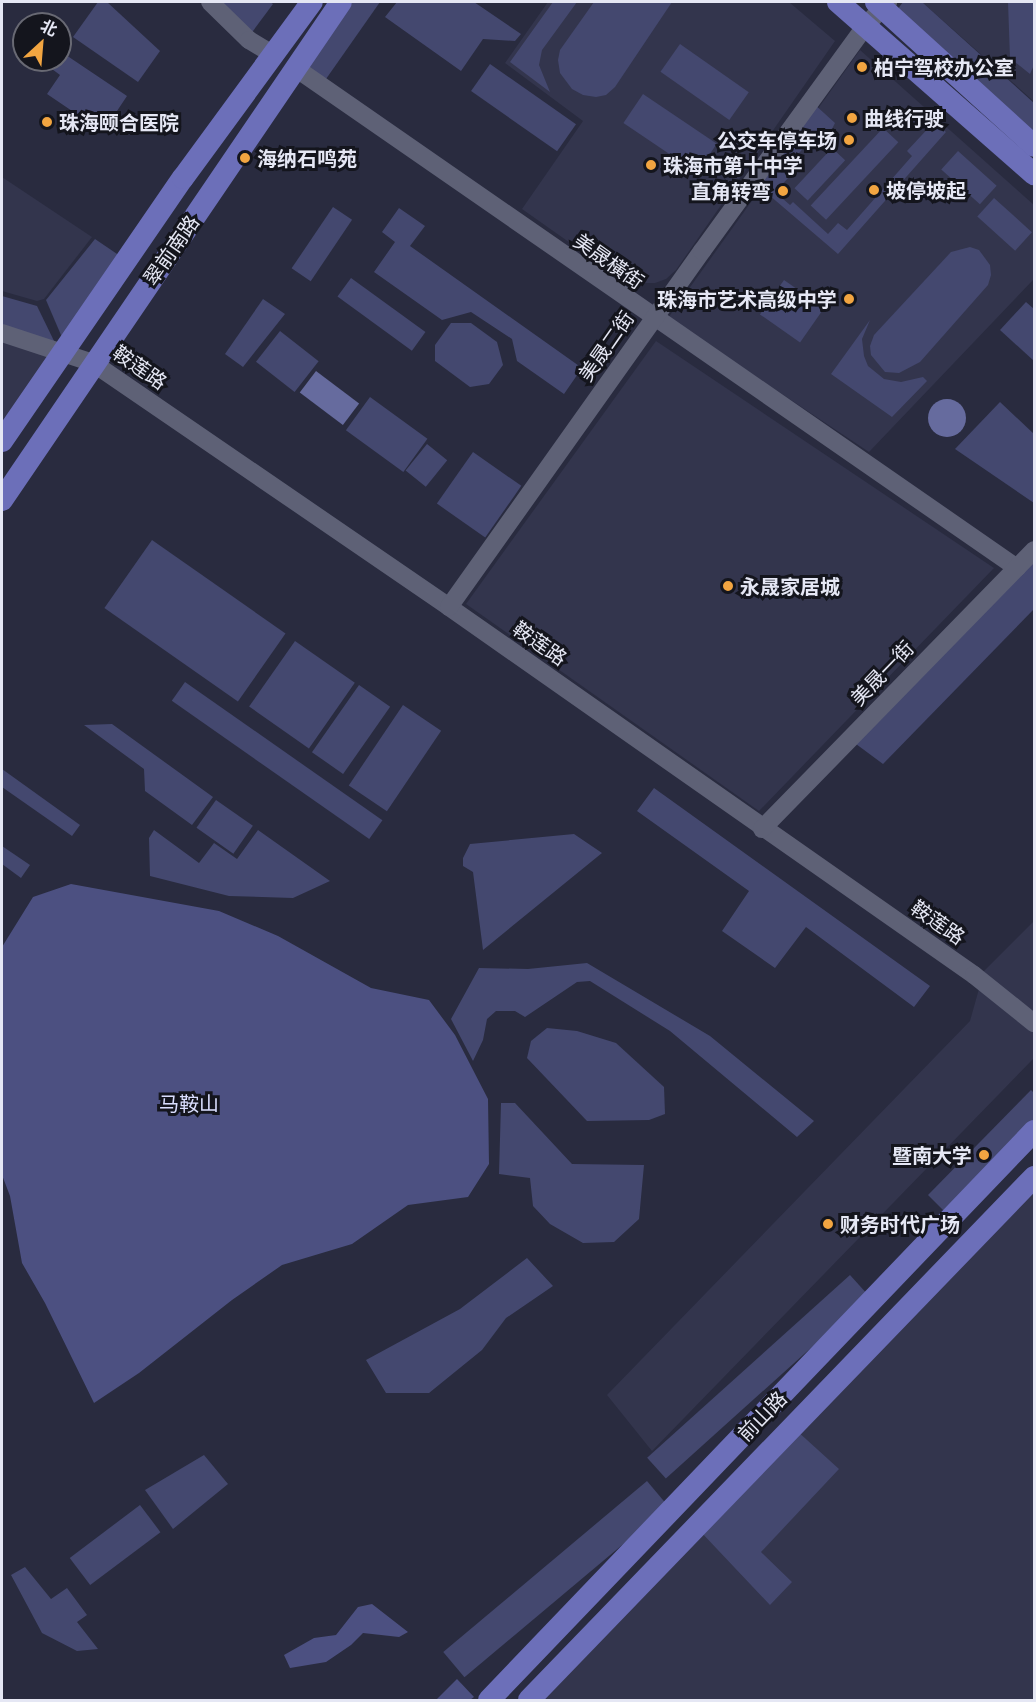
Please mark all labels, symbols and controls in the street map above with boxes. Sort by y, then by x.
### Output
north arrow [12,12,72,72]
text: 北 [37,14,61,41]
place label: 柏宁驾校办公室 [874,55,1014,79]
marker: 柏宁驾校办公室 [855,60,869,74]
place label: 曲线行驶 [864,106,944,130]
place label: 珠海颐合医院 [59,110,179,134]
marker: 曲线行驶 [845,111,859,125]
marker: 珠海颐合医院 [40,115,54,129]
place label: 公交车停车场 [717,128,837,152]
marker: 公交车停车场 [842,133,856,147]
place label: 海纳石鸣苑 [257,146,357,170]
marker: 海纳石鸣苑 [238,151,252,165]
place label: 珠海市第十中学 [663,153,803,177]
marker: 珠海市第十中学 [644,158,658,172]
place label: 坡停坡起 [886,178,966,202]
place label: 直角转弯 [691,179,771,203]
marker: 坡停坡起 [867,183,881,197]
marker: 直角转弯 [776,184,790,198]
street label: 翠前南路 [138,210,204,290]
street label: 美晟橫街 [569,228,649,294]
place label: 珠海市艺术高级中学 [657,287,837,311]
marker: 珠海市艺术高级中学 [842,292,856,306]
street label: 美晟二街 [573,306,639,386]
street label: 鞍莲路 [109,340,171,394]
place label: 永晟家居城 [740,574,840,598]
marker: 永晟家居城 [721,579,735,593]
street label: 鞍莲路 [509,616,571,670]
street label: 美晟一街 [846,636,918,710]
street label: 鞍莲路 [907,895,969,949]
park label: 马鞍山 [159,1091,219,1115]
place label: 暨南大学 [892,1143,972,1167]
marker: 暨南大学 [977,1148,991,1162]
place label: 财务时代广场 [840,1212,960,1236]
marker: 财务时代广场 [821,1217,835,1231]
street label: 前山路 [733,1386,791,1446]

